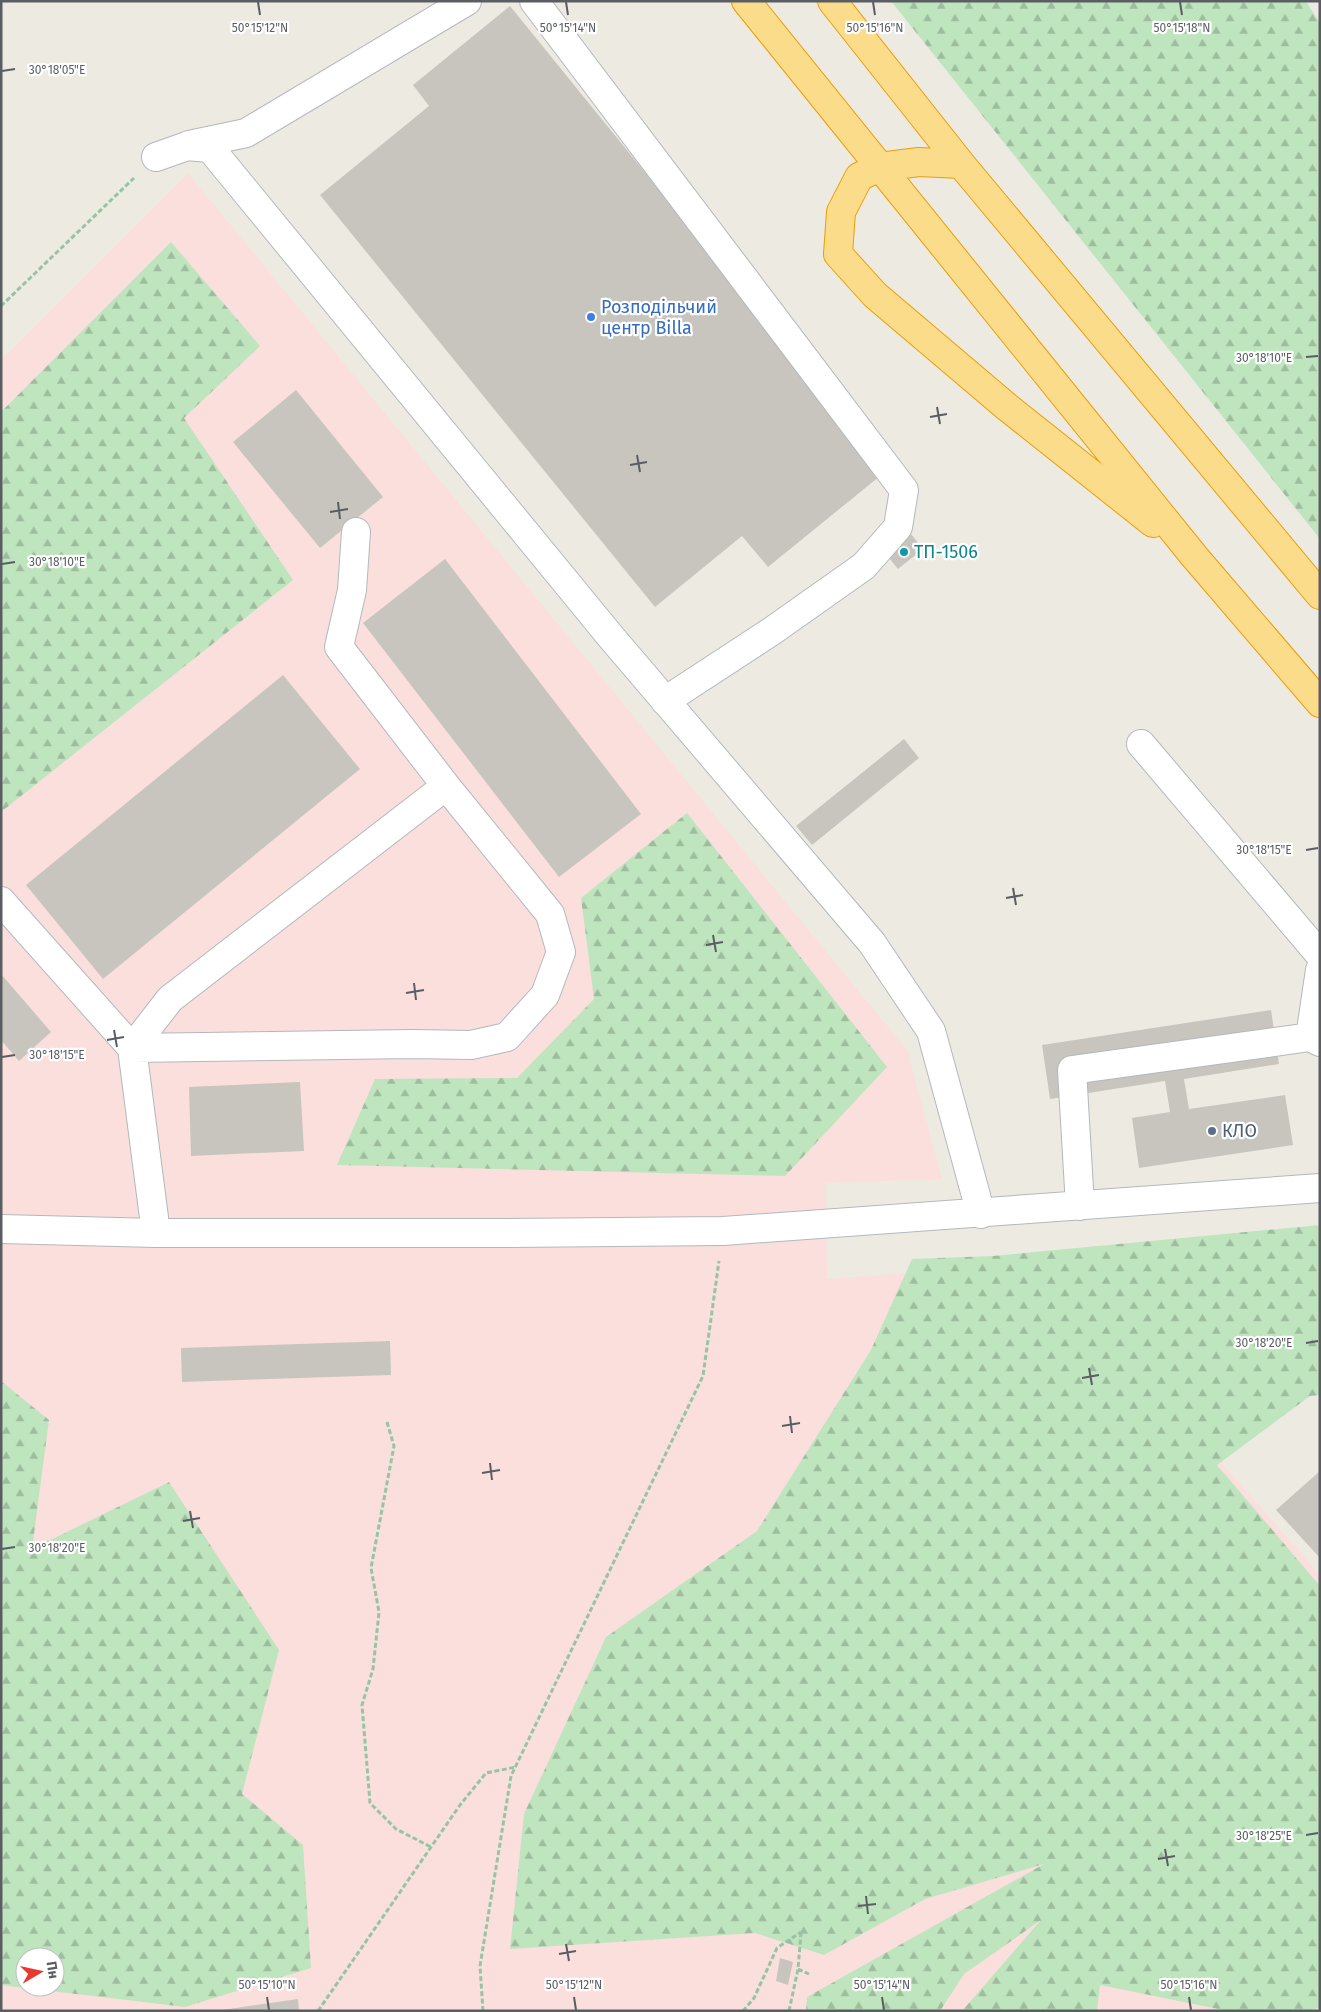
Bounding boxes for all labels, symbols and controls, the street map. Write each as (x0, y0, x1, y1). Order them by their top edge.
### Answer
text: 50°15'12"N (232, 21, 288, 35)
text: 50°15'14"N (540, 21, 596, 35)
text: 50°15'16"N (847, 21, 903, 35)
text: 50°15'18"N (1153, 21, 1211, 35)
text: 30°18'05"E (29, 63, 85, 77)
place label: Розподільчий центр Billa (601, 296, 717, 339)
marker: Розподільчий центр Billa (585, 311, 597, 323)
text: 30°18'10"E (1236, 351, 1292, 365)
place label: ТП-1506 (914, 541, 978, 563)
marker: ТП-1506 (898, 546, 910, 558)
text: 30°18'10"E (29, 555, 85, 569)
text: 30°18'15"E (1236, 843, 1292, 857)
text: 30°18'15"E (29, 1048, 85, 1062)
place label: КЛО (1222, 1120, 1257, 1142)
marker: КЛО (1206, 1125, 1218, 1137)
text: 30°18'20"E (1236, 1336, 1292, 1350)
text: 30°18'20"E (29, 1541, 85, 1555)
text: 30°18'25"E (1236, 1829, 1292, 1843)
north arrow (15, 1947, 65, 1997)
text: Пн (43, 1960, 62, 1980)
text: 50°15'10"N (238, 1978, 296, 1992)
text: 50°15'12"N (546, 1978, 602, 1992)
text: 50°15'14"N (854, 1978, 910, 1992)
text: 50°15'16"N (1161, 1978, 1217, 1992)

